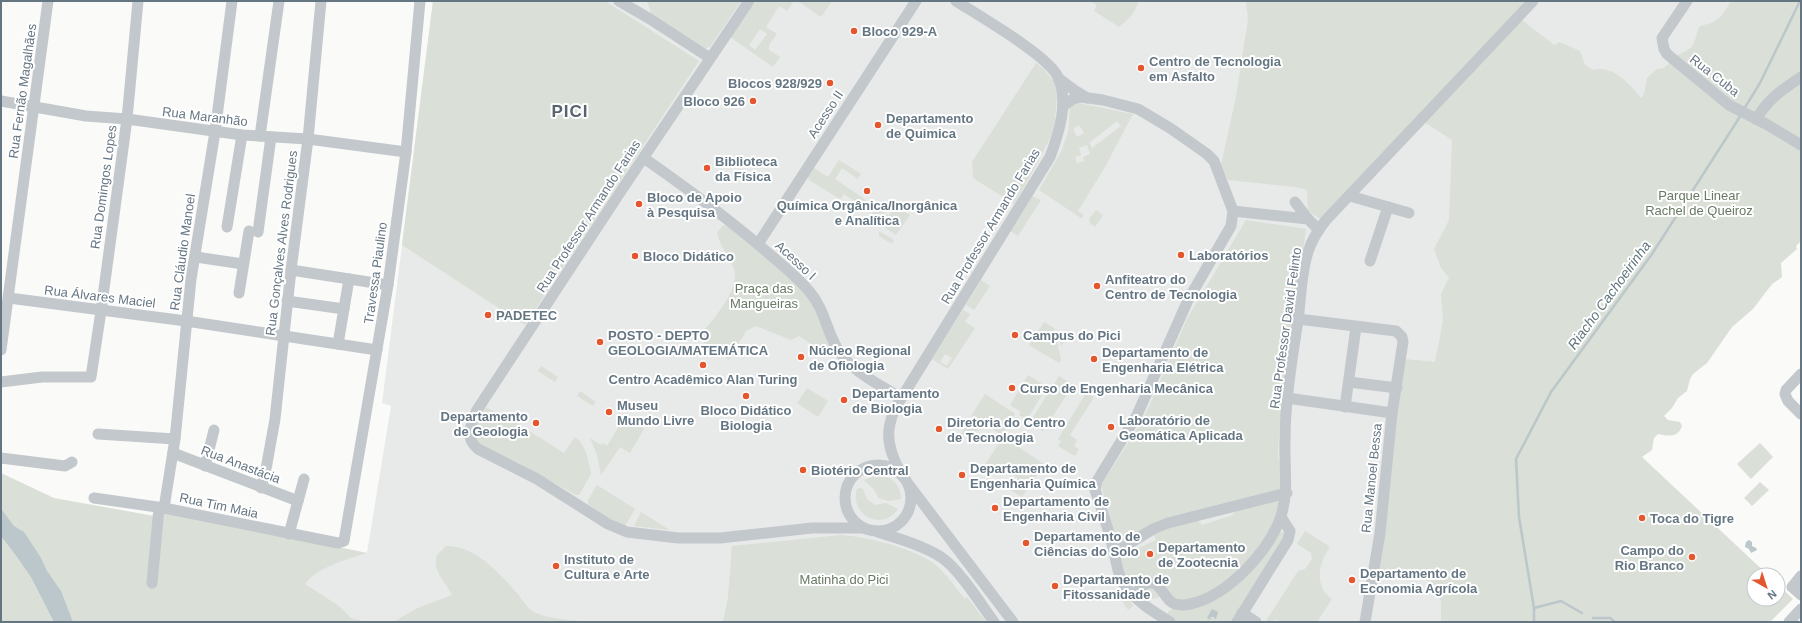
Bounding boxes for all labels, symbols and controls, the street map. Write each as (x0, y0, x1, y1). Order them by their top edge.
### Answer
street label: Rua Fernão Magalhães (6, 22, 39, 159)
place label: Bloco 929-A (862, 24, 938, 39)
marker: Bloco 929-A (849, 26, 859, 36)
street label: Rua Cuba (1687, 51, 1743, 100)
place label: Centro de Tecnologia em Asfalto (1149, 54, 1282, 84)
marker: Centro de Tecnologia em Asfalto (1136, 63, 1146, 73)
place label: Blocos 928/929 (728, 76, 822, 91)
marker: Blocos 928/929 (825, 78, 835, 88)
street label: Acesso II (805, 88, 846, 141)
place label: Bloco 926 (684, 94, 745, 109)
marker: Bloco 926 (748, 96, 758, 106)
district label: PICI (551, 102, 589, 121)
street label: Rua Maranhão (161, 104, 249, 129)
place label: Departamento de Quimica (886, 111, 973, 141)
marker: Departamento de Quimica (873, 120, 883, 130)
street label: Rua Domingos Lopes (87, 124, 120, 250)
street label: Rua Professor Armando Farias (534, 137, 644, 295)
street label: Rua Professor Armando Farias (938, 145, 1043, 307)
street label: Rua Gonçalves Alves Rodrigues (263, 149, 300, 336)
place label: Biblioteca da Física (715, 154, 778, 184)
marker: Biblioteca da Física (702, 163, 712, 173)
marker: Química Orgânica/Inorgânica e Analítica (862, 186, 872, 196)
park label: Parque Linear Rachel de Queiroz (1645, 188, 1753, 218)
place label: Bloco de Apoio à Pesquisa (647, 190, 742, 220)
street label: Rua Cláudio Manoel (167, 193, 198, 311)
place label: Química Orgânica/Inorgânica e Analítica (777, 198, 958, 228)
marker: Bloco de Apoio à Pesquisa (634, 199, 644, 209)
street label: Travessa Piaulino (361, 221, 390, 325)
street label: Acesso I (772, 238, 819, 283)
water label: Riacho Cachoeirinha (1564, 238, 1654, 352)
street label: Rua Professor David Felinto (1267, 247, 1304, 410)
place label: Laboratórios (1189, 248, 1268, 263)
place label: Bloco Didático (643, 249, 734, 264)
marker: Laboratórios (1176, 250, 1186, 260)
marker: Bloco Didático (630, 251, 640, 261)
place label: Anfiteatro do Centro de Tecnologia (1105, 272, 1238, 302)
park label: Praça das Mangueiras (730, 281, 798, 311)
marker: Anfiteatro do Centro de Tecnologia (1092, 281, 1102, 291)
street label: Rua Álvares Maciel (43, 282, 157, 311)
place label: PADETEC (496, 308, 558, 323)
marker: PADETEC (483, 310, 493, 320)
place label: POSTO - DEPTO GEOLOGIA/MATEMÁTICA (608, 328, 769, 358)
place label: Campus do Pici (1023, 328, 1121, 343)
marker: Campus do Pici (1010, 330, 1020, 340)
marker: POSTO - DEPTO GEOLOGIA/MATEMÁTICA (595, 337, 605, 347)
place label: Núcleo Regional de Ofiologia (809, 343, 911, 373)
place label: Departamento de Engenharia Elétrica (1102, 345, 1224, 375)
marker: Núcleo Regional de Ofiologia (796, 352, 806, 362)
marker: Departamento de Engenharia Elétrica (1089, 354, 1099, 364)
marker: Centro Acadêmico Alan Turing (698, 360, 708, 370)
place label: Centro Acadêmico Alan Turing (609, 372, 797, 387)
place label: Curso de Engenharia Mecânica (1020, 381, 1214, 396)
marker: Curso de Engenharia Mecânica (1007, 383, 1017, 393)
place label: Departamento de Biologia (852, 386, 939, 416)
marker: Bloco Didático Biologia (741, 391, 751, 401)
marker: Departamento de Biologia (839, 395, 849, 405)
place label: Museu Mundo Livre (617, 398, 694, 428)
place label: Bloco Didático Biologia (700, 403, 792, 433)
marker: Museu Mundo Livre (604, 407, 614, 417)
place label: Departamento de Geologia (441, 409, 529, 439)
place label: Laboratório de Geomática Aplicada (1119, 413, 1244, 443)
place label: Diretoria do Centro de Tecnologia (947, 415, 1066, 445)
marker: Departamento de Geologia (531, 418, 541, 428)
marker: Laboratório de Geomática Aplicada (1106, 422, 1116, 432)
street label: Rua Manoel Bessa (1358, 422, 1385, 533)
marker: Diretoria do Centro de Tecnologia (934, 424, 944, 434)
street label: Rua Anastácia (199, 442, 283, 487)
place label: Departamento de Engenharia Química (970, 461, 1096, 491)
place label: Biotério Central (811, 463, 909, 478)
marker: Biotério Central (798, 465, 808, 475)
marker: Departamento de Engenharia Química (957, 470, 967, 480)
street label: Rua Tim Maia (178, 490, 260, 521)
place label: Departamento de Engenharia Civil (1003, 494, 1109, 524)
marker: Departamento de Engenharia Civil (990, 503, 1000, 513)
place label: Toca do Tigre (1650, 511, 1734, 526)
marker: Toca do Tigre (1637, 513, 1647, 523)
place label: Departamento de Ciências do Solo (1034, 529, 1140, 559)
marker: Departamento de Ciências do Solo (1021, 538, 1031, 548)
place label: Departamento de Zootecnia (1158, 540, 1245, 570)
place label: Campo do Rio Branco (1615, 543, 1684, 573)
marker: Departamento de Zootecnia (1145, 549, 1155, 559)
place label: Instituto de Cultura e Arte (564, 552, 649, 582)
marker: Campo do Rio Branco (1687, 552, 1697, 562)
marker: Instituto de Cultura e Arte (551, 561, 561, 571)
place label: Departamento de Economia Agrícola (1360, 566, 1478, 596)
north arrow (1746, 567, 1786, 607)
park label: Matinha do Pici (800, 572, 889, 587)
place label: Departamento de Fitossanidade (1063, 572, 1169, 602)
marker: Departamento de Economia Agrícola (1347, 575, 1357, 585)
marker: Departamento de Fitossanidade (1050, 581, 1060, 591)
text: N (1765, 588, 1779, 602)

